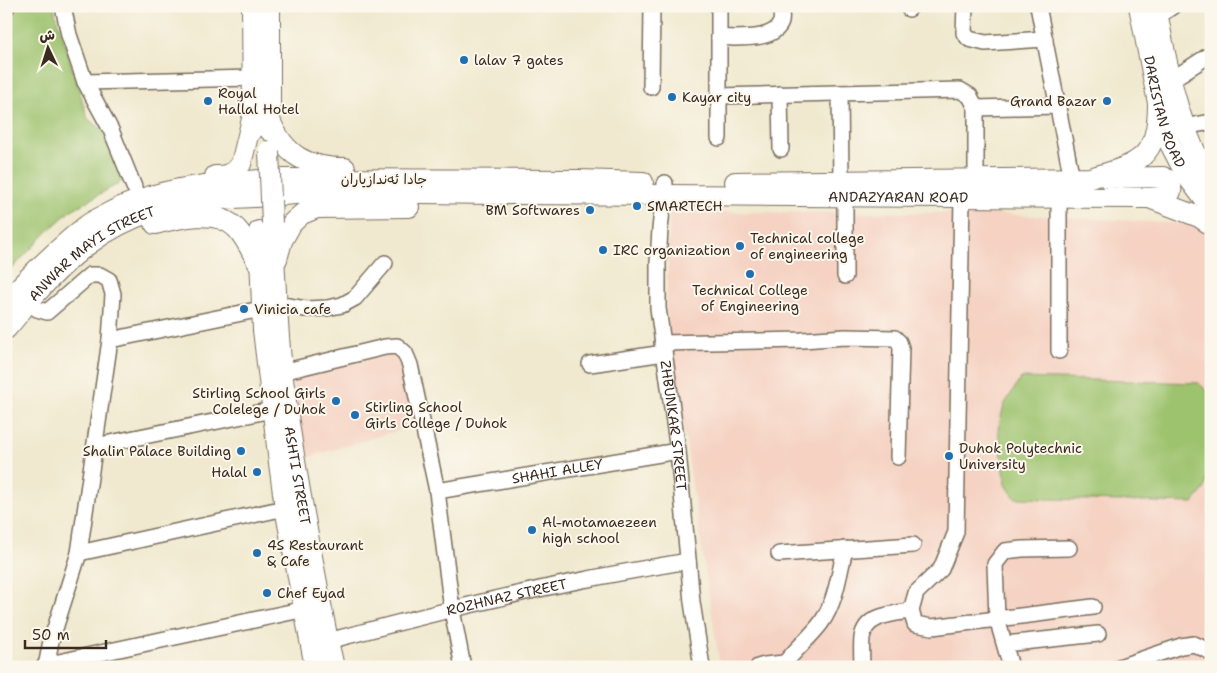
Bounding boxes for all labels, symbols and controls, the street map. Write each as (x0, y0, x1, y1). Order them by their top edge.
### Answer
north arrow (22, 22, 72, 72)
text: ش (39, 26, 55, 45)
place label: lalav 7 gates (474, 51, 564, 69)
marker: lalav 7 gates (458, 54, 470, 66)
street label: DARISTAN ROAD (1140, 54, 1190, 171)
place label: Royal Hallal Hotel (218, 84, 300, 118)
place label: Kayar city (682, 88, 751, 106)
marker: Kayar city (666, 91, 678, 103)
place label: Grand Bazar (1010, 92, 1097, 110)
marker: Royal Hallal Hotel (202, 95, 214, 107)
marker: Grand Bazar (1101, 95, 1113, 107)
street label: جادا ئەندازیاران (341, 170, 427, 188)
street label: ANDAZYARAN ROAD (828, 188, 968, 206)
place label: SMARTECH (647, 197, 723, 215)
marker: SMARTECH (631, 200, 643, 212)
place label: BM Softwares (485, 201, 580, 219)
street label: ANWAR MAYI STREET (25, 202, 157, 305)
marker: BM Softwares (584, 204, 596, 216)
place label: Technical college of engineering (750, 229, 865, 263)
marker: Technical college of engineering (734, 240, 746, 252)
place label: IRC organization (613, 241, 731, 259)
marker: IRC organization (597, 244, 609, 256)
marker: Technical College of Engineering (744, 268, 756, 280)
place label: Technical College of Engineering (692, 281, 808, 315)
place label: Vinicia cafe (254, 300, 331, 318)
marker: Vinicia cafe (238, 303, 250, 315)
street label: ZHBUNKAR STREET (656, 359, 691, 492)
place label: Stirling School Girls Colelege / Duhok (192, 384, 326, 418)
marker: Stirling School Girls Colelege / Duhok (330, 395, 342, 407)
place label: Stirling School Girls College / Duhok (365, 398, 507, 432)
marker: Stirling School Girls College / Duhok (349, 409, 361, 421)
street label: ASHTI STREET (281, 425, 315, 527)
place label: Duhok Polytechnic University (959, 439, 1082, 473)
place label: Shalin Palace Building (83, 442, 231, 460)
marker: Shalin Palace Building (235, 445, 247, 457)
marker: Duhok Polytechnic University (943, 450, 955, 462)
street label: SHAHI ALLEY (510, 455, 605, 487)
place label: Halal (211, 463, 248, 481)
marker: Halal (251, 466, 263, 478)
place label: Al-motamaezeen high school (542, 513, 657, 547)
marker: Al-motamaezeen high school (526, 524, 538, 536)
place label: 4S Restaurant & Cafe (267, 536, 364, 570)
marker: 4S Restaurant & Cafe (251, 547, 263, 559)
street label: ROZHNAZ STREET (444, 574, 569, 619)
place label: Chef Eyad (277, 584, 345, 602)
marker: Chef Eyad (261, 587, 273, 599)
scale bar (25, 618, 106, 650)
text: 50 m (32, 625, 70, 645)

